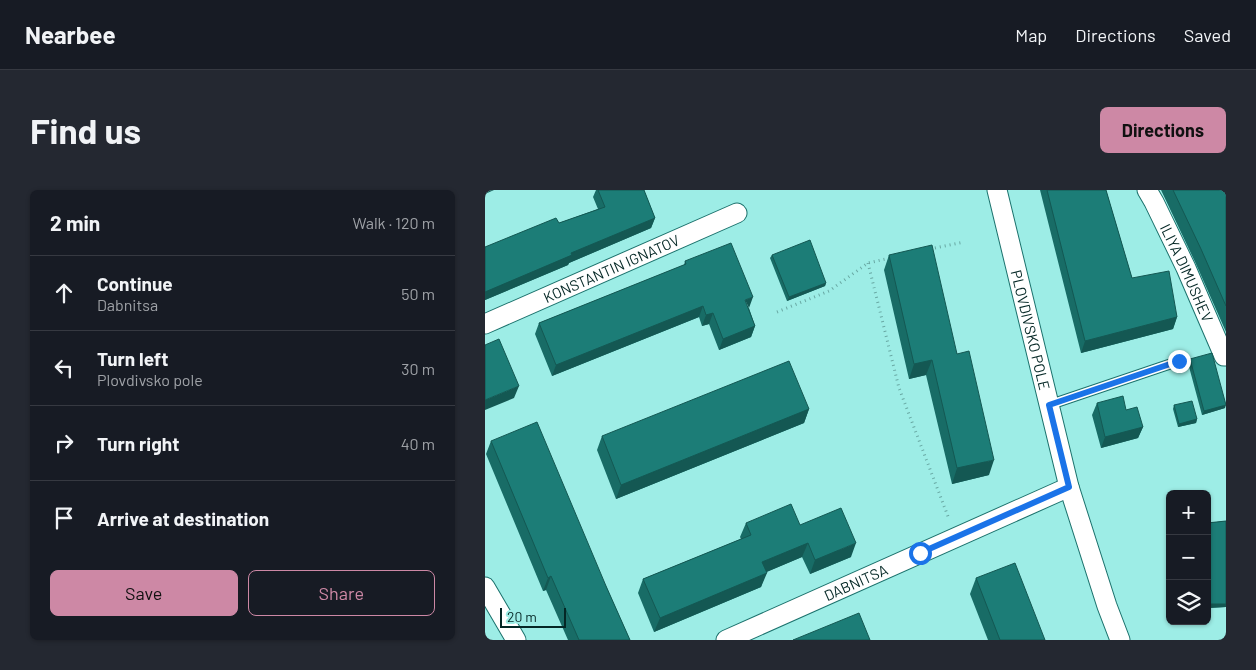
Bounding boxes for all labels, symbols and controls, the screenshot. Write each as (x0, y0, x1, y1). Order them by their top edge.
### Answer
text: Nearbee (25, 20, 116, 49)
text: Map (1015, 24, 1047, 46)
text: Directions (1075, 24, 1156, 46)
text: Saved (1184, 24, 1231, 46)
button: Directions (1100, 107, 1226, 153)
text: Find us (30, 109, 141, 151)
text: 2 min (50, 210, 100, 235)
text: Walk · 120 m (352, 213, 435, 232)
street label: ILIYA DIMUSHEV (1157, 221, 1217, 325)
street label: KONSTANTIN IGNATOV (541, 230, 682, 306)
street label: PLOVDIVSKO POLE (1008, 268, 1054, 392)
text: Continue (97, 272, 173, 295)
icon: ahead (50, 279, 78, 307)
text: 50 m (401, 284, 435, 303)
text: Dabnitsa (97, 295, 158, 314)
text: Turn left (97, 347, 168, 370)
route end (1168, 350, 1191, 373)
icon: left (50, 354, 78, 382)
text: 30 m (401, 359, 435, 378)
text: Plovdivsko pole (97, 370, 203, 389)
icon: right (50, 429, 78, 457)
text: Turn right (97, 432, 179, 455)
text: 40 m (401, 434, 435, 453)
map controls (1166, 490, 1211, 625)
button: + (1166, 490, 1211, 535)
icon: arrive (50, 504, 78, 532)
text: Arrive at destination (97, 507, 269, 530)
button: − (1166, 535, 1211, 580)
route start (909, 542, 932, 565)
street label: DABNITSA (821, 560, 890, 604)
button: Save (50, 570, 238, 616)
button: Share (248, 570, 435, 616)
button: layers (1166, 580, 1211, 625)
scale bar (500, 605, 566, 628)
text: 20 m (507, 608, 537, 625)

